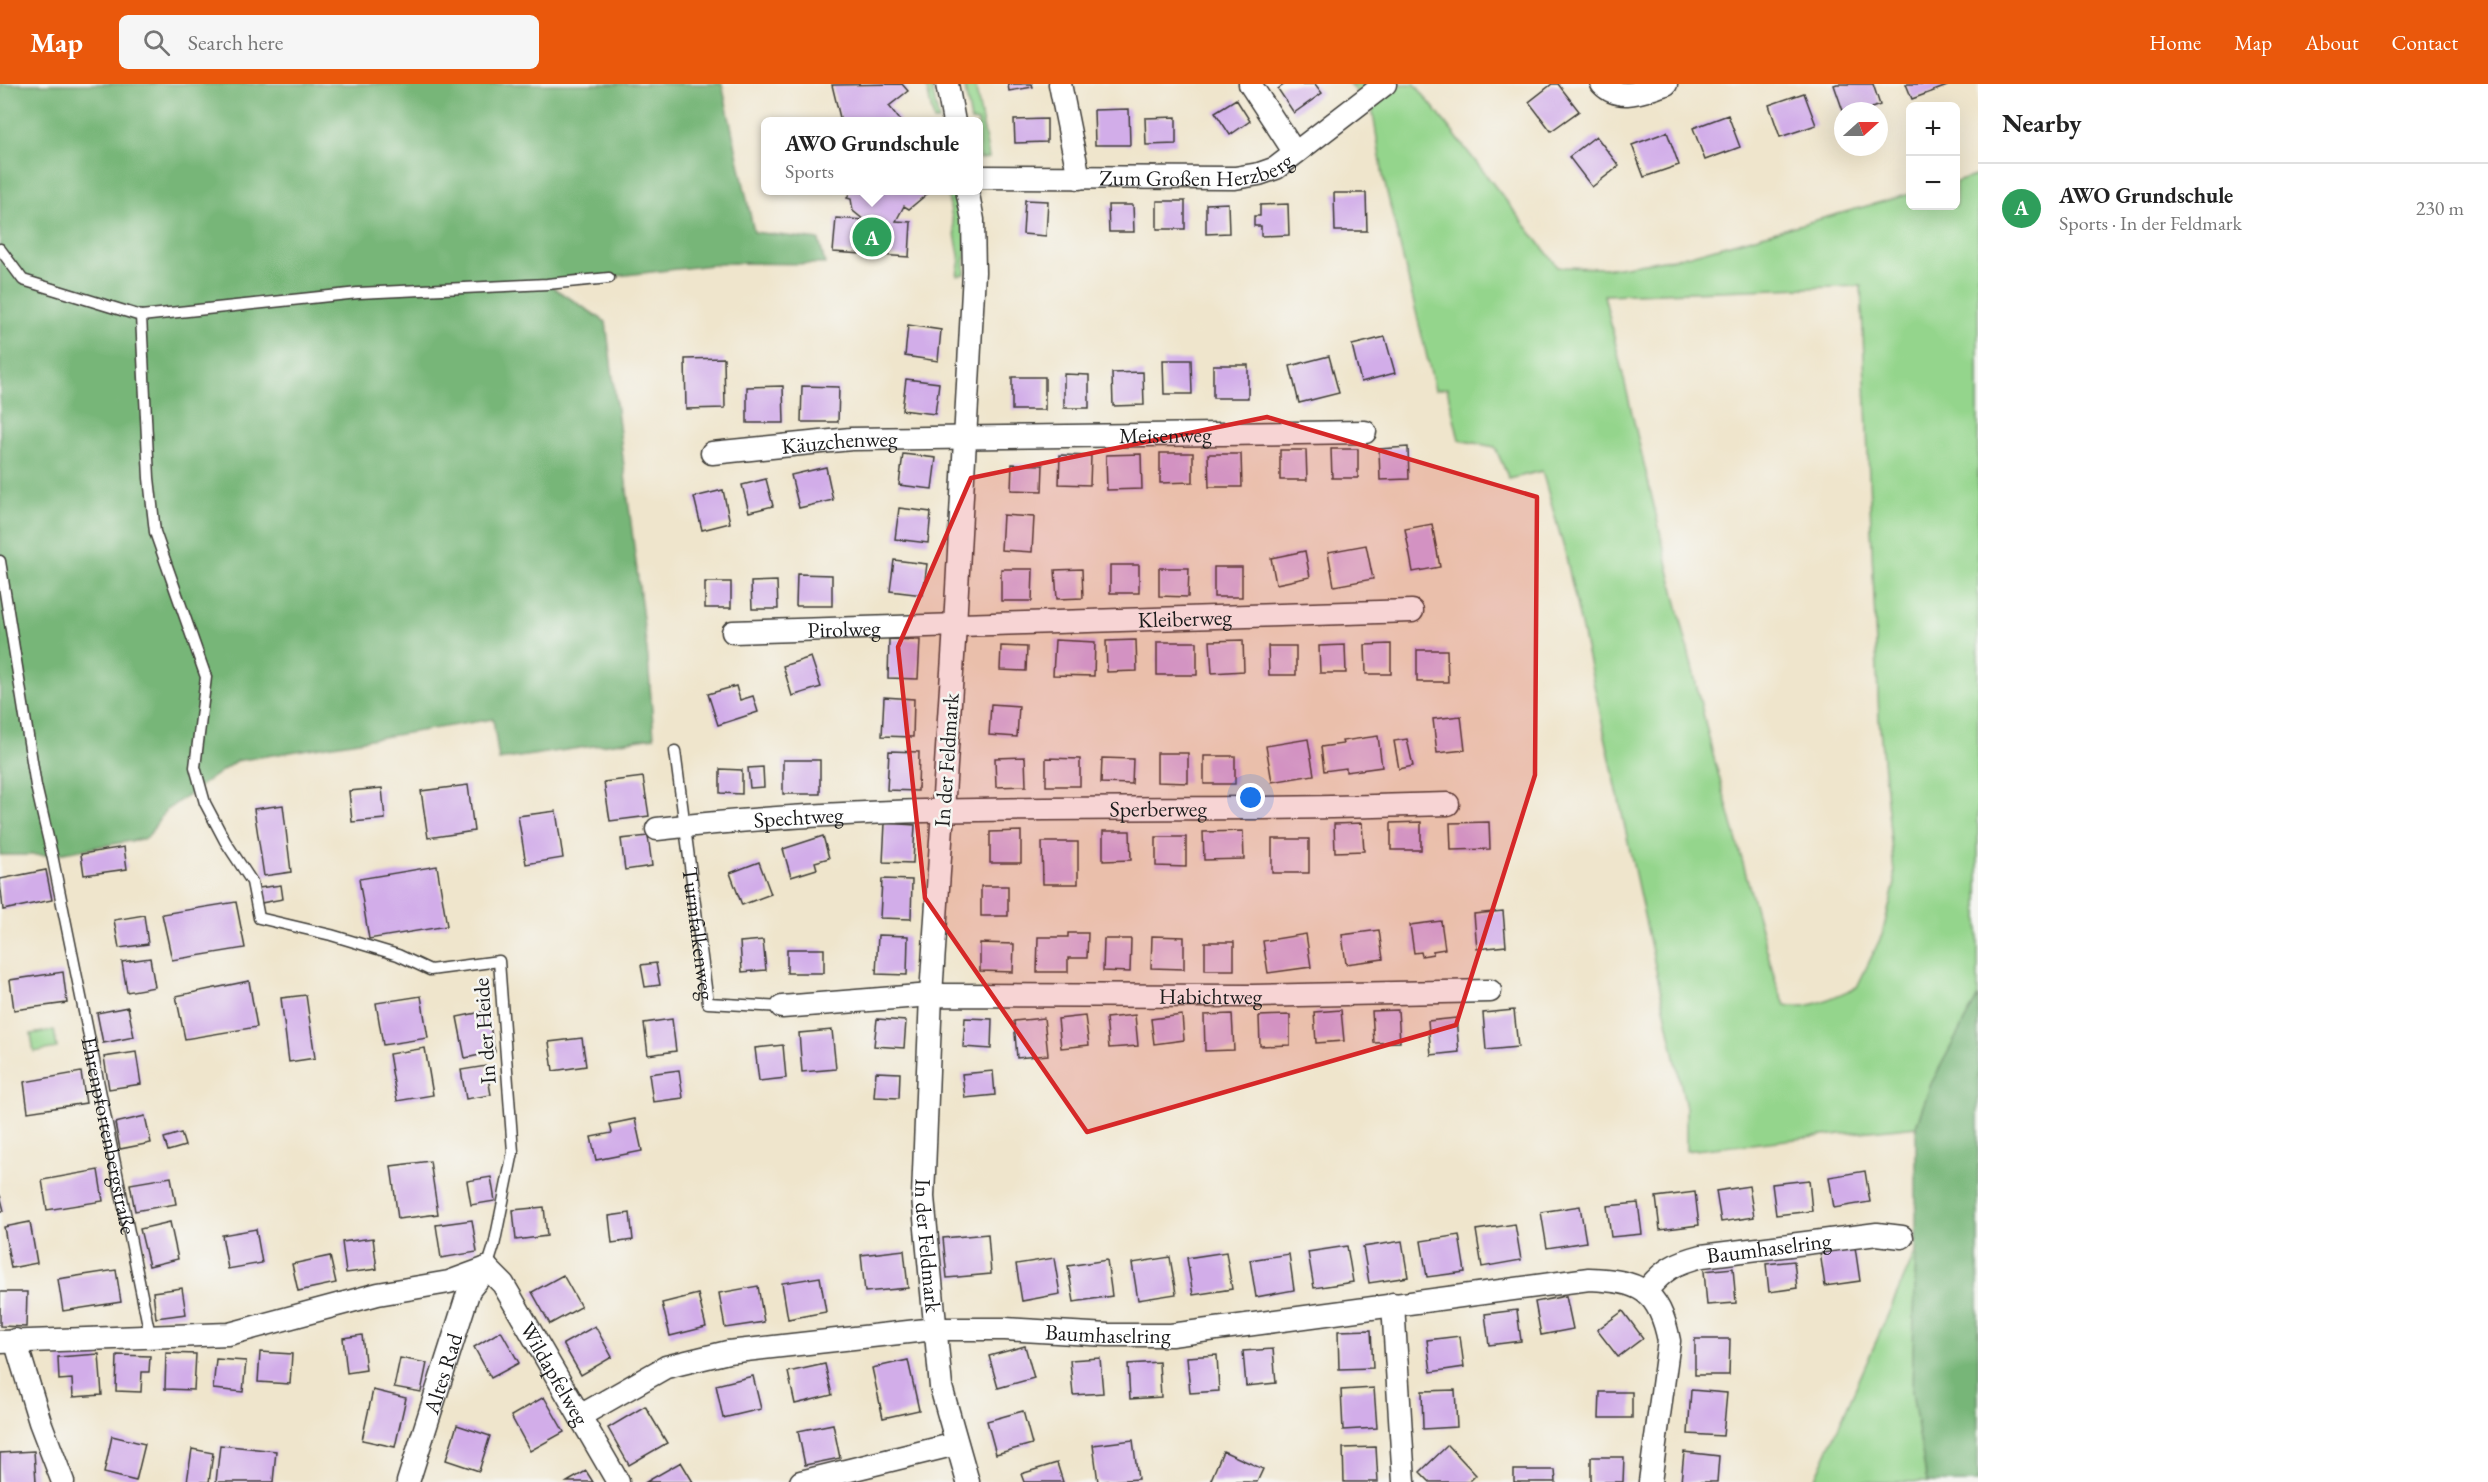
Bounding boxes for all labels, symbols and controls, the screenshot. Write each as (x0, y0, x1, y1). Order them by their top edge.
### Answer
search box (119, 15, 539, 69)
text: Map (30, 24, 83, 60)
icon: search (140, 26, 173, 59)
text: Search here (188, 28, 283, 57)
text: Home (2149, 29, 2201, 56)
text: Map (2234, 29, 2272, 56)
text: About (2305, 29, 2358, 56)
text: Contact (2391, 29, 2458, 56)
north arrow (1834, 102, 1888, 156)
map controls (1906, 102, 1960, 210)
button: + (1906, 102, 1960, 156)
text: Nearby (2002, 106, 2082, 140)
popup (761, 117, 983, 195)
text: AWO Grundschule (785, 129, 959, 158)
street label: Zum Großen Herzberg (1099, 146, 1299, 193)
button: − (1906, 156, 1960, 210)
text: Sports (785, 158, 834, 184)
text: AWO Grundschule (2059, 181, 2233, 210)
text: A (2014, 195, 2029, 221)
text: 230 m (2416, 195, 2464, 221)
text: Sports · In der Feldmark (2059, 210, 2242, 236)
pin: A (852, 214, 892, 260)
street label: Meisenweg (1119, 420, 1212, 450)
street label: Käuzchenweg (780, 424, 898, 461)
street label: Kleiberweg (1137, 603, 1233, 634)
street label: Pirolweg (807, 613, 882, 645)
street label: In der Feldmark (927, 691, 966, 828)
your location (1236, 783, 1265, 812)
street label: Sperberweg (1109, 794, 1207, 823)
street label: Spechtweg (753, 800, 845, 835)
street label: Turmfalkenweg (675, 865, 722, 1002)
street label: In der Heide (466, 976, 503, 1085)
street label: Habichtweg (1159, 982, 1263, 1011)
street label: Ehrenpfortenbergstraße (74, 1034, 143, 1238)
street label: In der Feldmark (908, 1178, 948, 1315)
street label: Baumhaselring (1705, 1226, 1833, 1270)
street label: Wildapfelweg (513, 1317, 596, 1431)
street label: Baumhaselring (1044, 1317, 1171, 1350)
street label: Altes Rad (416, 1329, 470, 1418)

